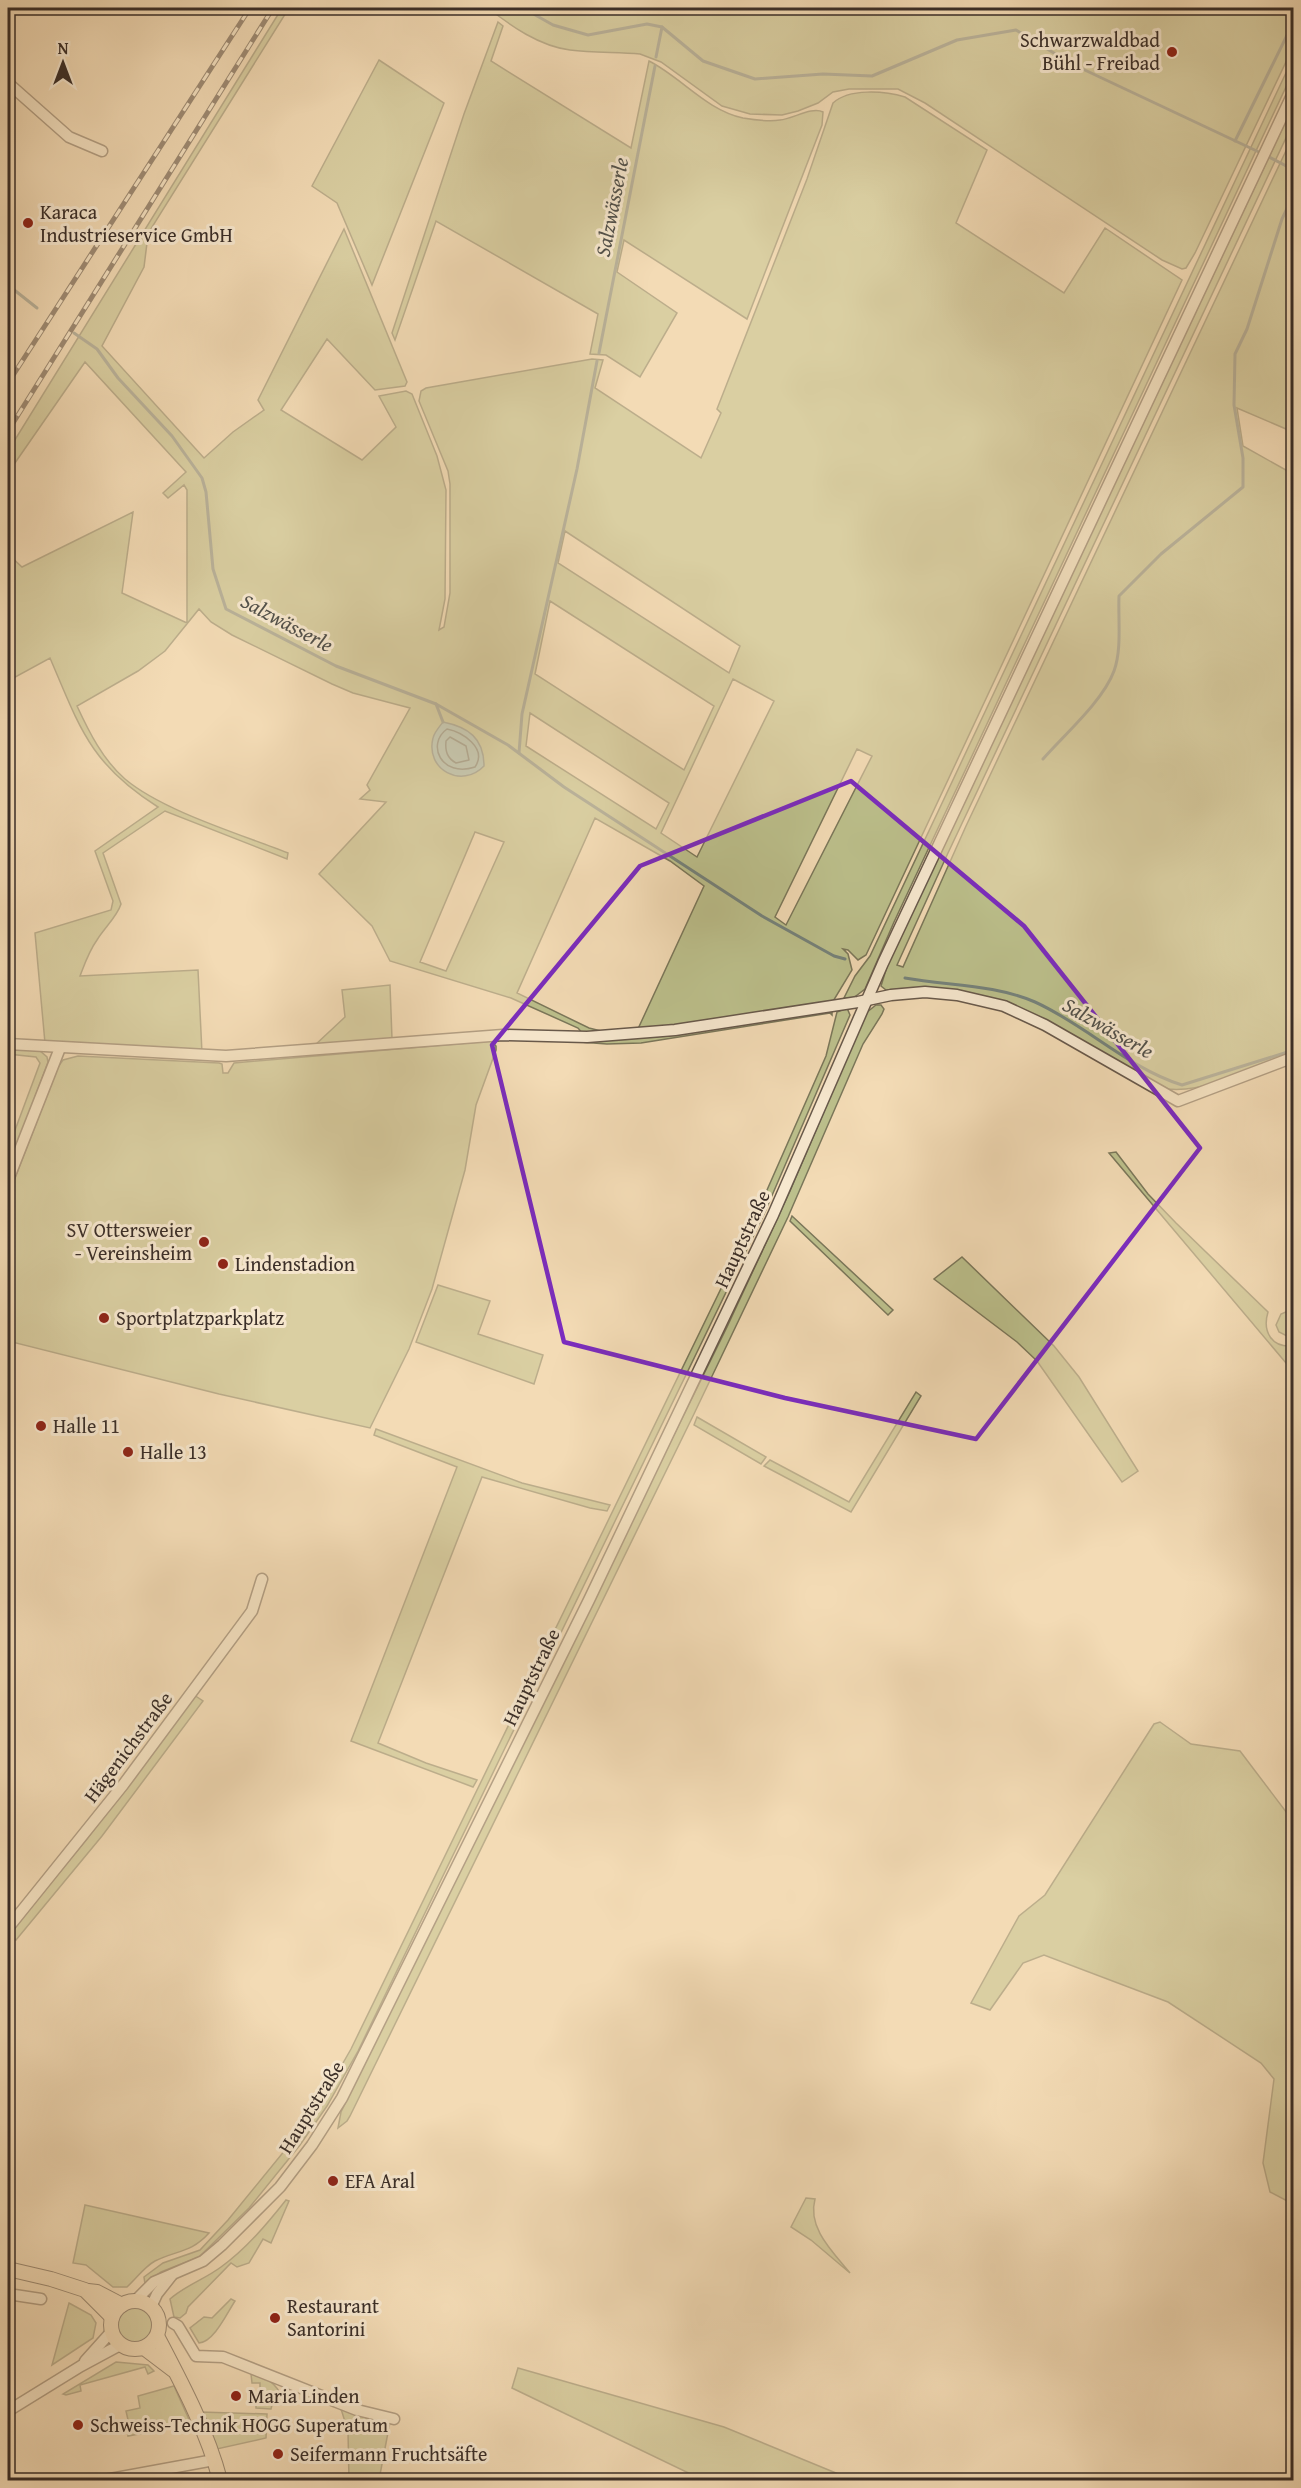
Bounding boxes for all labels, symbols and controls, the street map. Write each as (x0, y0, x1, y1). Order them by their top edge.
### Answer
place label: Schwarzwaldbad Bühl - Freibad (1020, 25, 1160, 77)
north arrow (33, 33, 93, 93)
text: N (58, 36, 69, 60)
marker: Schwarzwaldbad Bühl - Freibad (1165, 45, 1179, 59)
water label: Salzwässerle (587, 155, 636, 259)
place label: Karaca Industrieservice GmbH (40, 197, 233, 249)
marker: Karaca Industrieservice GmbH (21, 216, 35, 230)
water label: Salzwässerle (236, 585, 339, 660)
water label: Salzwässerle (1057, 989, 1160, 1066)
street label: Hauptstraße (706, 1185, 777, 1293)
place label: SV Ottersweier - Vereinsheim (66, 1215, 193, 1267)
marker: SV Ottersweier - Vereinsheim (197, 1235, 211, 1249)
place label: Lindenstadion (235, 1249, 355, 1278)
marker: Lindenstadion (216, 1257, 230, 1271)
place label: Sportplatzparkplatz (116, 1303, 284, 1332)
marker: Sportplatzparkplatz (97, 1311, 111, 1325)
place label: Halle 11 (53, 1411, 120, 1440)
marker: Halle 11 (34, 1419, 48, 1433)
place label: Halle 13 (140, 1437, 207, 1466)
marker: Halle 13 (121, 1445, 135, 1459)
street label: Hauptstraße (495, 1623, 567, 1730)
street label: Hägenichstraße (76, 1685, 179, 1808)
street label: Hauptstraße (270, 2055, 351, 2159)
place label: EFA Aral (345, 2166, 416, 2195)
marker: EFA Aral (326, 2174, 340, 2188)
place label: Restaurant Santorini (287, 2291, 379, 2343)
marker: Restaurant Santorini (268, 2311, 282, 2325)
place label: Maria Linden (248, 2381, 359, 2410)
marker: Maria Linden (229, 2389, 243, 2403)
place label: Schweiss-Technik HOGG Superatum (90, 2410, 389, 2439)
marker: Schweiss-Technik HOGG Superatum (71, 2418, 85, 2432)
place label: Seifermann Fruchtsäfte (290, 2439, 487, 2468)
marker: Seifermann Fruchtsäfte (271, 2447, 285, 2461)

